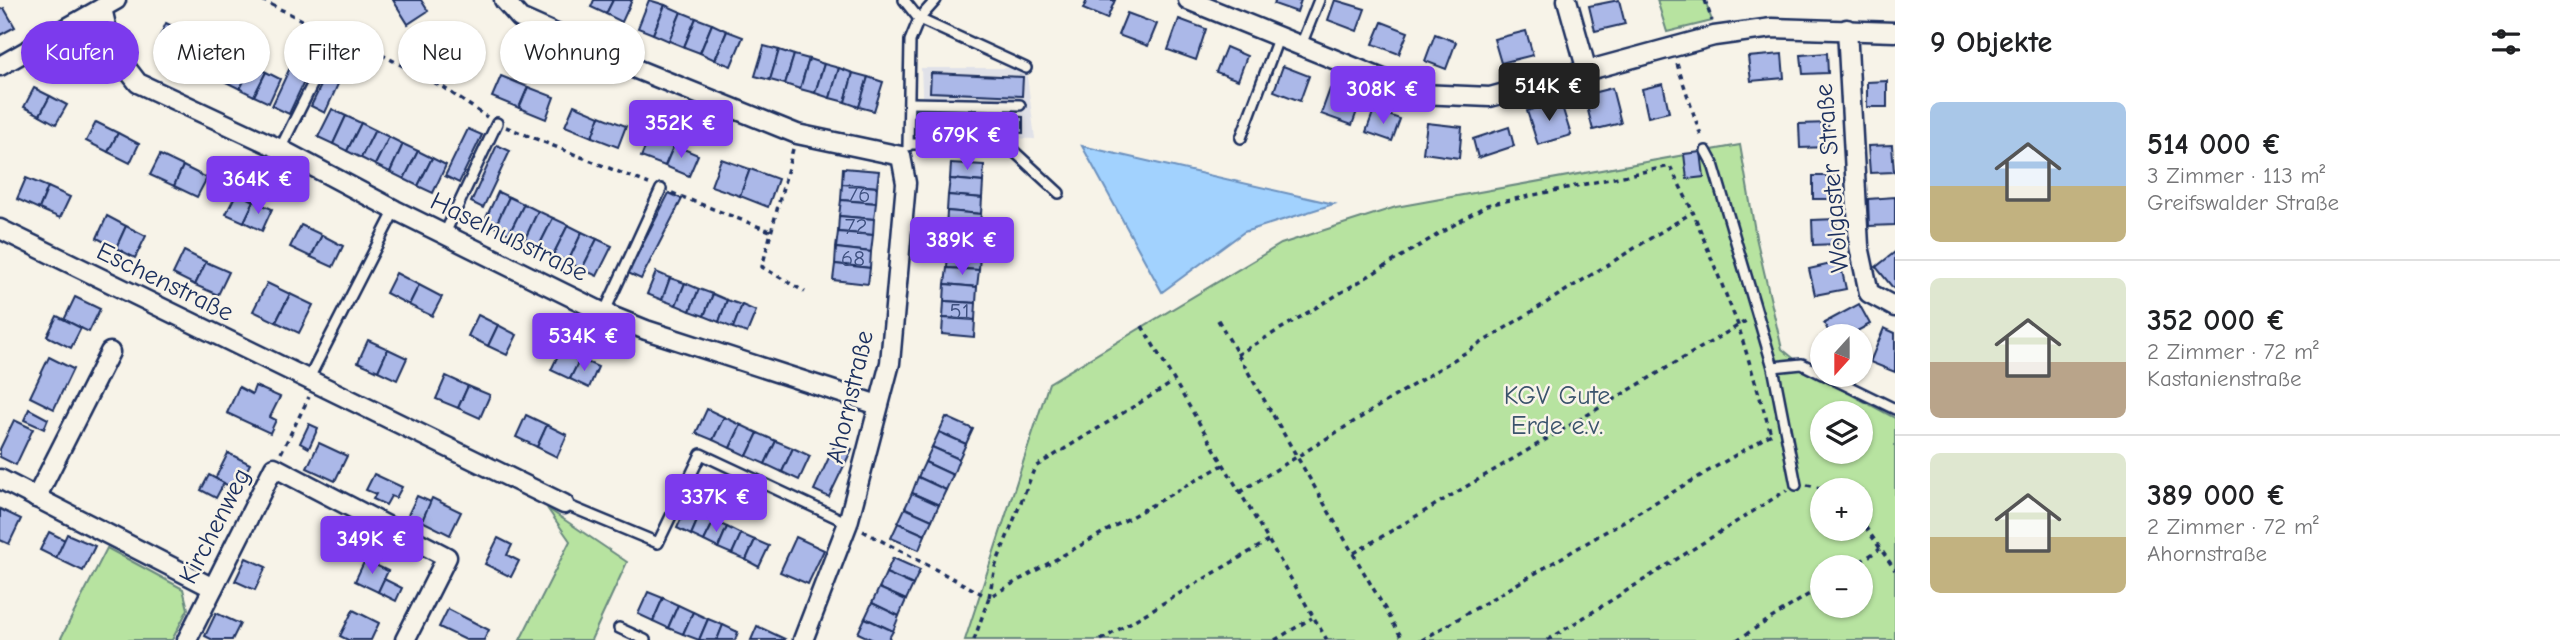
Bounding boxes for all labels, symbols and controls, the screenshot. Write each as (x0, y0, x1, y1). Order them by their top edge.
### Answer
chip: Kaufen (21, 21, 139, 84)
chip: Mieten (153, 21, 270, 84)
chip: Filter (284, 21, 384, 84)
chip: Neu (398, 21, 486, 84)
chip: Wohnung (500, 21, 645, 84)
icon: filters (2487, 23, 2525, 61)
text: 9 Objekte (1930, 25, 2052, 60)
pin: 514K € (1492, 64, 1606, 123)
pin: 308K € (1326, 66, 1440, 126)
text: 514K € (1515, 72, 1583, 99)
text: 308K € (1346, 75, 1420, 102)
street label: Wolgaster Straße (1809, 82, 1855, 274)
pin: 352K € (624, 100, 738, 160)
text: 352K € (645, 109, 717, 136)
pin: 679K € (910, 113, 1024, 172)
text: 679K € (932, 121, 1002, 148)
text: 514 000 € (2147, 127, 2282, 162)
icon: home (1986, 130, 2070, 214)
pin: 364K € (201, 156, 315, 216)
text: 3 Zimmer · 113 m² (2147, 162, 2325, 189)
text: 364K € (222, 165, 294, 192)
house number: 76 (847, 181, 871, 208)
street label: Haselnußstraße (425, 186, 593, 288)
text: Greifswalder Straße (2147, 189, 2339, 216)
house number: 72 (845, 213, 867, 240)
pin: 389K € (905, 218, 1019, 277)
text: 389K € (926, 226, 998, 253)
street label: Eschenstraße (92, 236, 238, 328)
house number: 68 (841, 245, 865, 272)
house number: 51 (949, 298, 971, 325)
text: 352 000 € (2147, 303, 2286, 338)
icon: home (1986, 306, 2070, 390)
pin: 534K € (527, 314, 641, 373)
text: 534K € (548, 322, 620, 349)
north arrow (1810, 324, 1872, 387)
map controls (1810, 324, 1873, 618)
street label: Ahornstraße (820, 328, 880, 466)
text: 2 Zimmer · 72 m² (2147, 338, 2319, 365)
text: Kastanienstraße (2147, 365, 2302, 392)
park label: KGV Gute Erde e.v. (1504, 381, 1610, 441)
button: layers (1810, 401, 1873, 464)
street label: Kirchenweg (173, 463, 257, 589)
pin: 337K € (659, 475, 773, 534)
button: + (1810, 478, 1873, 541)
text: 389 000 € (2147, 478, 2286, 513)
icon: home (1986, 481, 2070, 565)
text: 337K € (681, 483, 751, 510)
text: 2 Zimmer · 72 m² (2147, 513, 2319, 540)
pin: 349K € (315, 516, 429, 576)
text: 349K € (336, 525, 408, 552)
text: Ahornstraße (2147, 540, 2267, 567)
button: − (1810, 555, 1873, 618)

